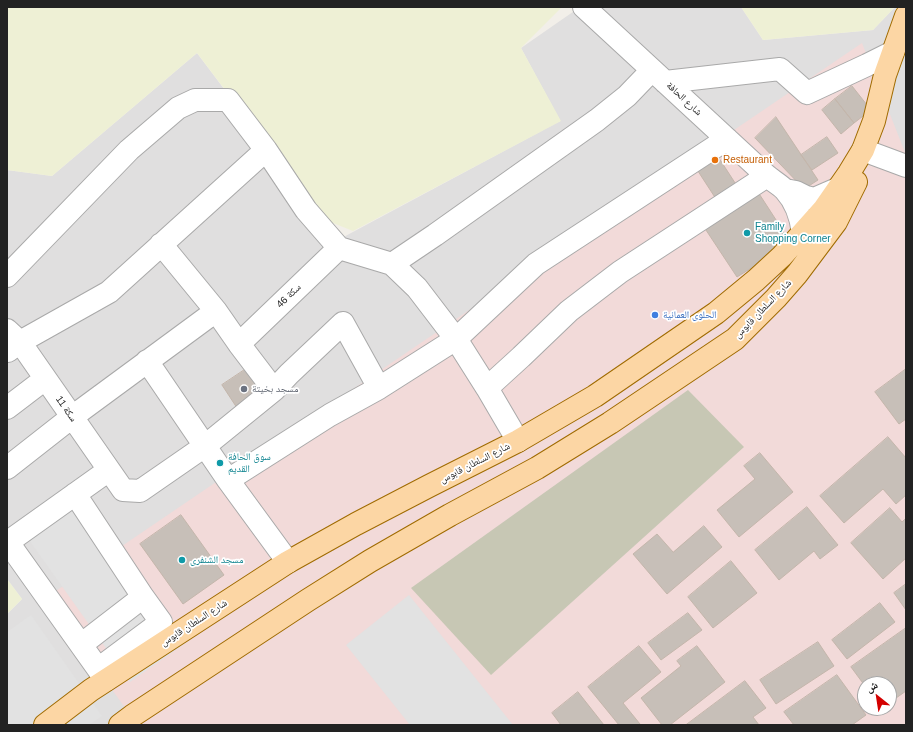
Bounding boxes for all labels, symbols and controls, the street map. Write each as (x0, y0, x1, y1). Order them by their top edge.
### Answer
street label: شارع الحافة (664, 80, 704, 118)
place label: Restaurant (723, 154, 772, 166)
marker: Restaurant (710, 155, 720, 165)
place label: Family Shopping Corner (755, 221, 831, 244)
marker: Family Shopping Corner (742, 228, 752, 238)
street label: شارع السلطان قابوس (732, 277, 794, 341)
street label: سكة 46 (274, 281, 304, 311)
place label: الحلوى العمانية (663, 309, 716, 321)
marker: الحلوى العمانية (650, 310, 660, 320)
place label: مسجد بخيتة (252, 383, 298, 395)
marker: مسجد بخيتة (239, 384, 249, 394)
street label: سكة 11 (53, 394, 79, 424)
street label: شارع السلطان قابوس (438, 440, 512, 486)
place label: سوق الحافة القديم (228, 451, 271, 474)
marker: سوق الحافة القديم (215, 458, 225, 468)
place label: مسجد الشنفرى (190, 554, 244, 566)
marker: مسجد الشنفرى (177, 555, 187, 565)
street label: شارع السلطان قابوس (158, 597, 230, 649)
north arrow (857, 676, 897, 716)
text: ش (863, 678, 880, 695)

